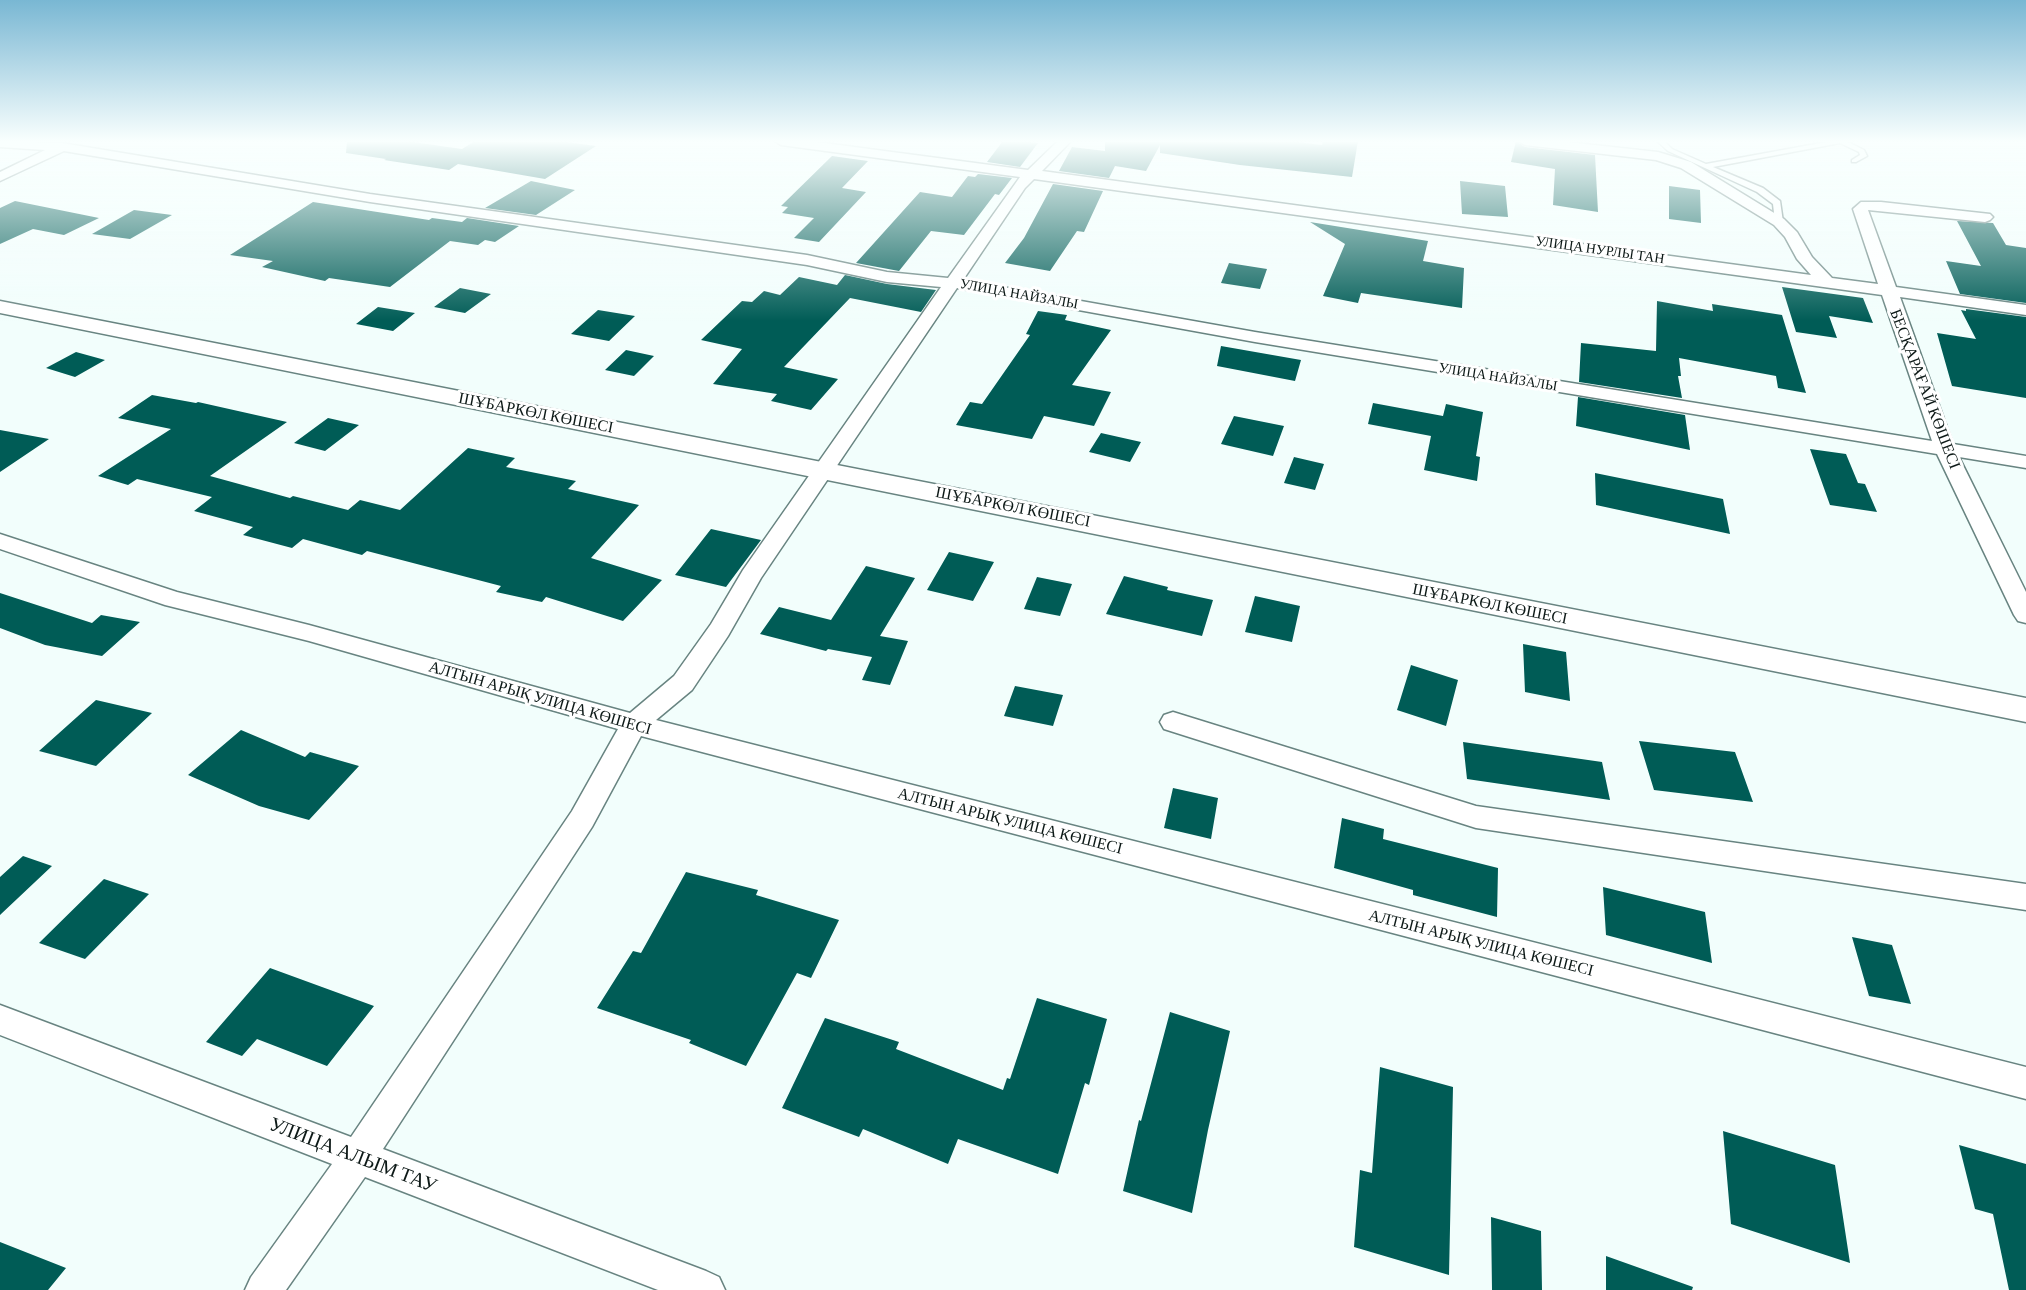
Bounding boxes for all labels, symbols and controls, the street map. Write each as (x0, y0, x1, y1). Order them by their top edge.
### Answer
street label: УЛИЦА НУРЛЫ ТАН (1534, 233, 1666, 267)
street label: УЛИЦА НАЙЗАЛЫ (958, 275, 1080, 313)
street label: БЕСҚАРАҒАЙ КӨШЕСІ (1886, 306, 1964, 472)
street label: УЛИЦА НАЙЗАЛЫ (1437, 359, 1559, 395)
street label: ШҰБАРКӨЛ КӨШЕСІ (457, 389, 615, 437)
street label: ШҰБАРКӨЛ КӨШЕСІ (934, 483, 1092, 531)
street label: ШҰБАРКӨЛ КӨШЕСІ (1411, 580, 1569, 628)
street label: АЛТЫН АРЫҚ УЛИЦА КӨШЕСІ (426, 657, 654, 739)
street label: АЛТЫН АРЫҚ УЛИЦА КӨШЕСІ (896, 784, 1124, 858)
street label: АЛТЫН АРЫҚ УЛИЦА КӨШЕСІ (1367, 906, 1595, 980)
street label: УЛИЦА АЛЫМ ТАУ (266, 1112, 440, 1198)

